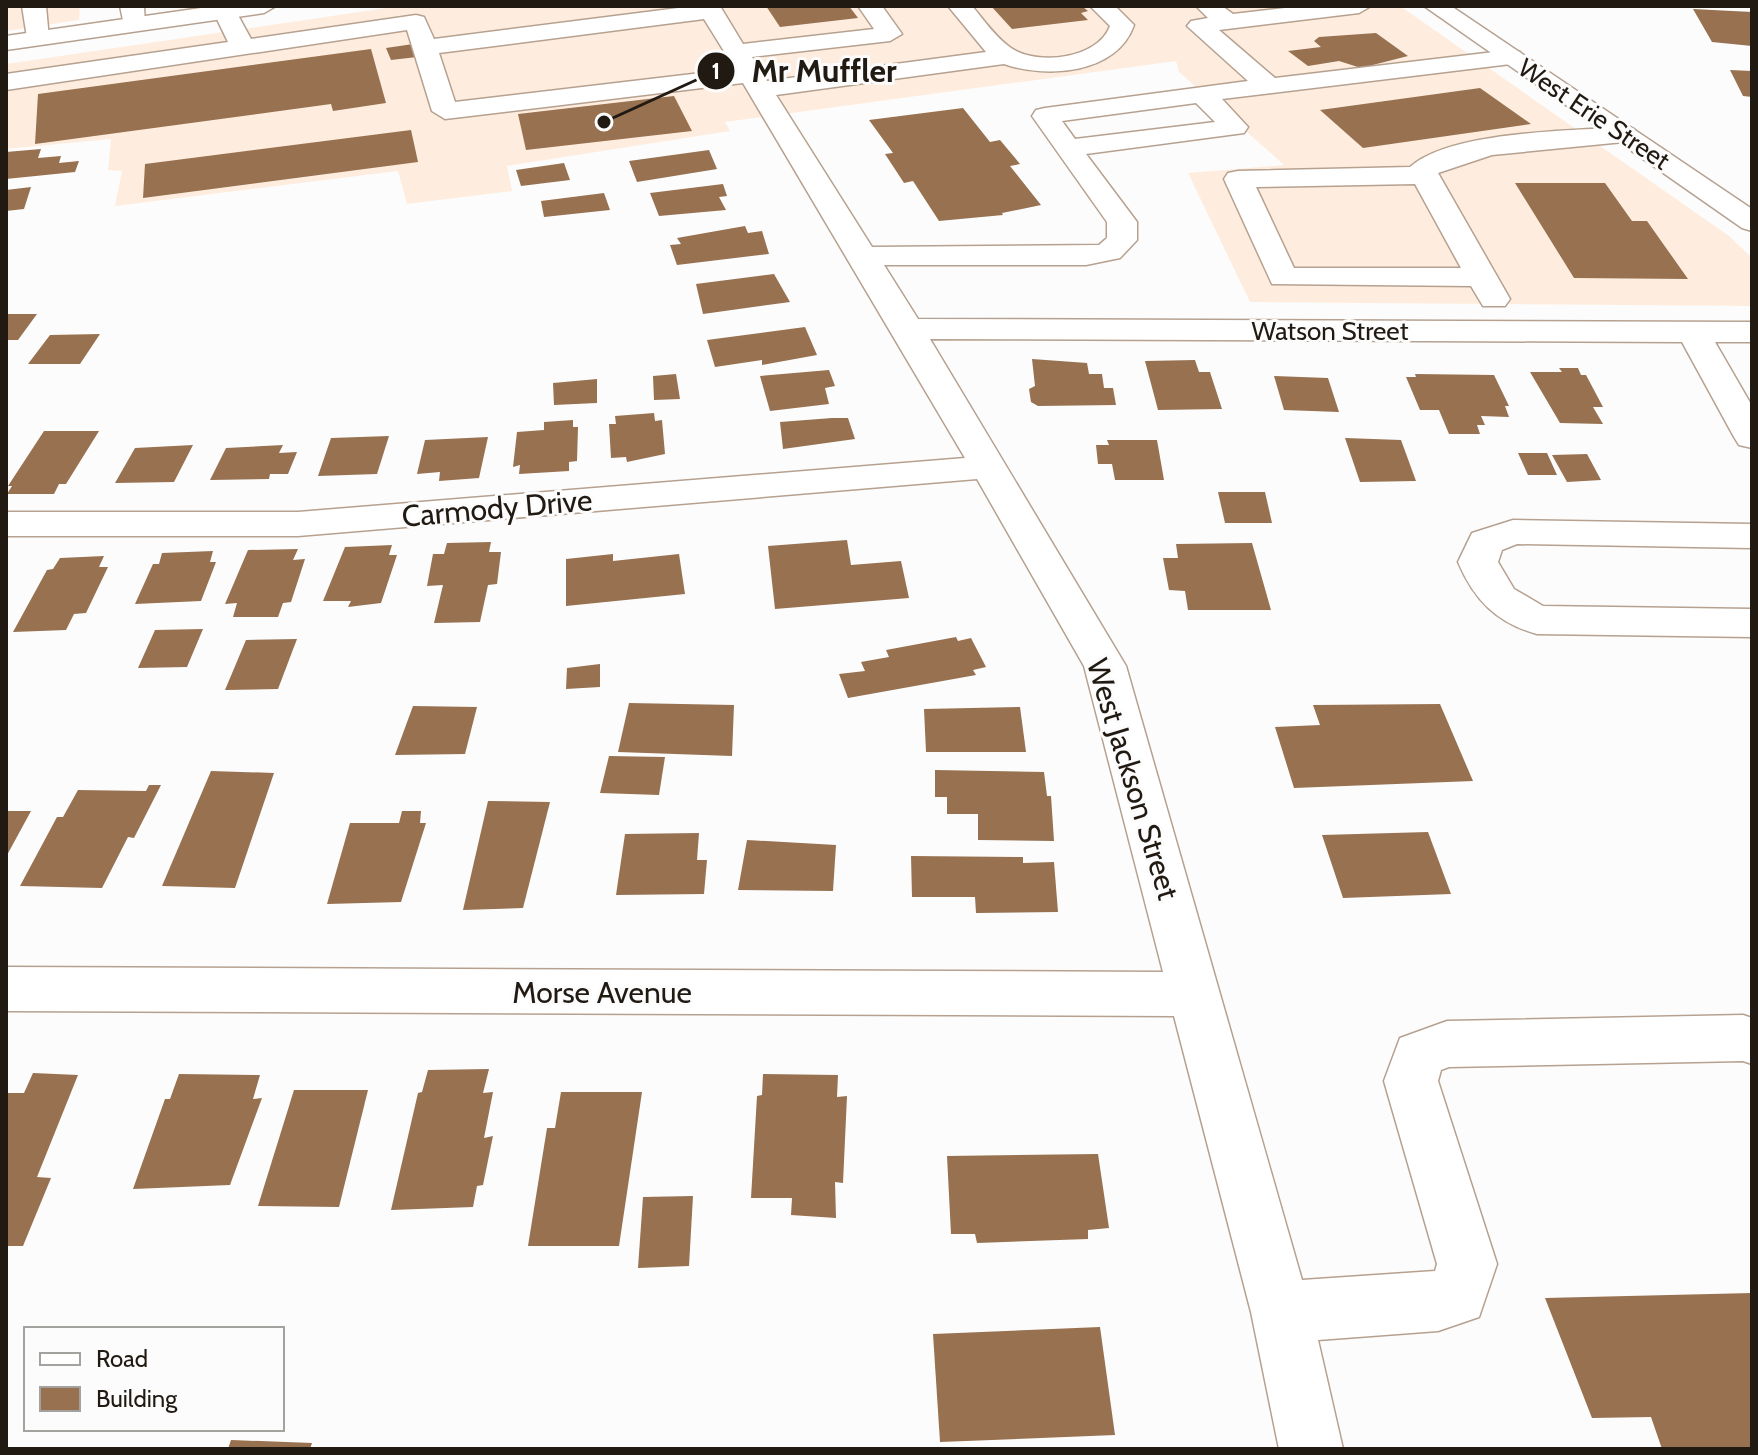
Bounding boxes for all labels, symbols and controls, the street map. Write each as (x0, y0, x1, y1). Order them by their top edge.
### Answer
callout: Mr Muffler (696, 43, 913, 99)
text: Mr Muffler (751, 51, 897, 90)
street label: West Erie Street (1512, 51, 1676, 177)
text: 1 (712, 56, 720, 85)
street label: Watson Street (1252, 315, 1409, 347)
street label: Carmody Drive (400, 481, 594, 535)
street label: West Jackson Street (1079, 654, 1187, 904)
street label: Morse Avenue (512, 974, 692, 1011)
legend (24, 1327, 284, 1431)
text: Road (96, 1344, 148, 1373)
text: Building (96, 1384, 178, 1413)

